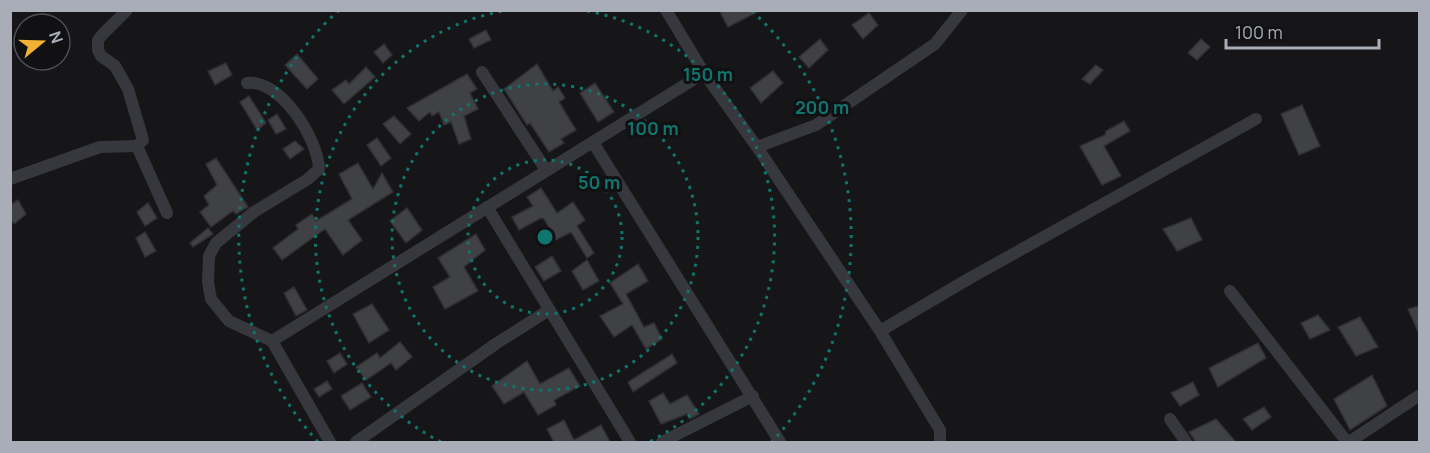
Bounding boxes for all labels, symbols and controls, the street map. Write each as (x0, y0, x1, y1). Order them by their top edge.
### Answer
north arrow (12, 12, 72, 72)
scale bar (1226, 12, 1379, 50)
text: 100 m (1235, 20, 1283, 44)
text: N (44, 28, 68, 46)
text: 150 m (683, 62, 733, 86)
text: 200 m (795, 95, 849, 119)
text: 100 m (627, 116, 679, 140)
text: 50 m (578, 170, 620, 194)
centre of rings (535, 227, 555, 247)

